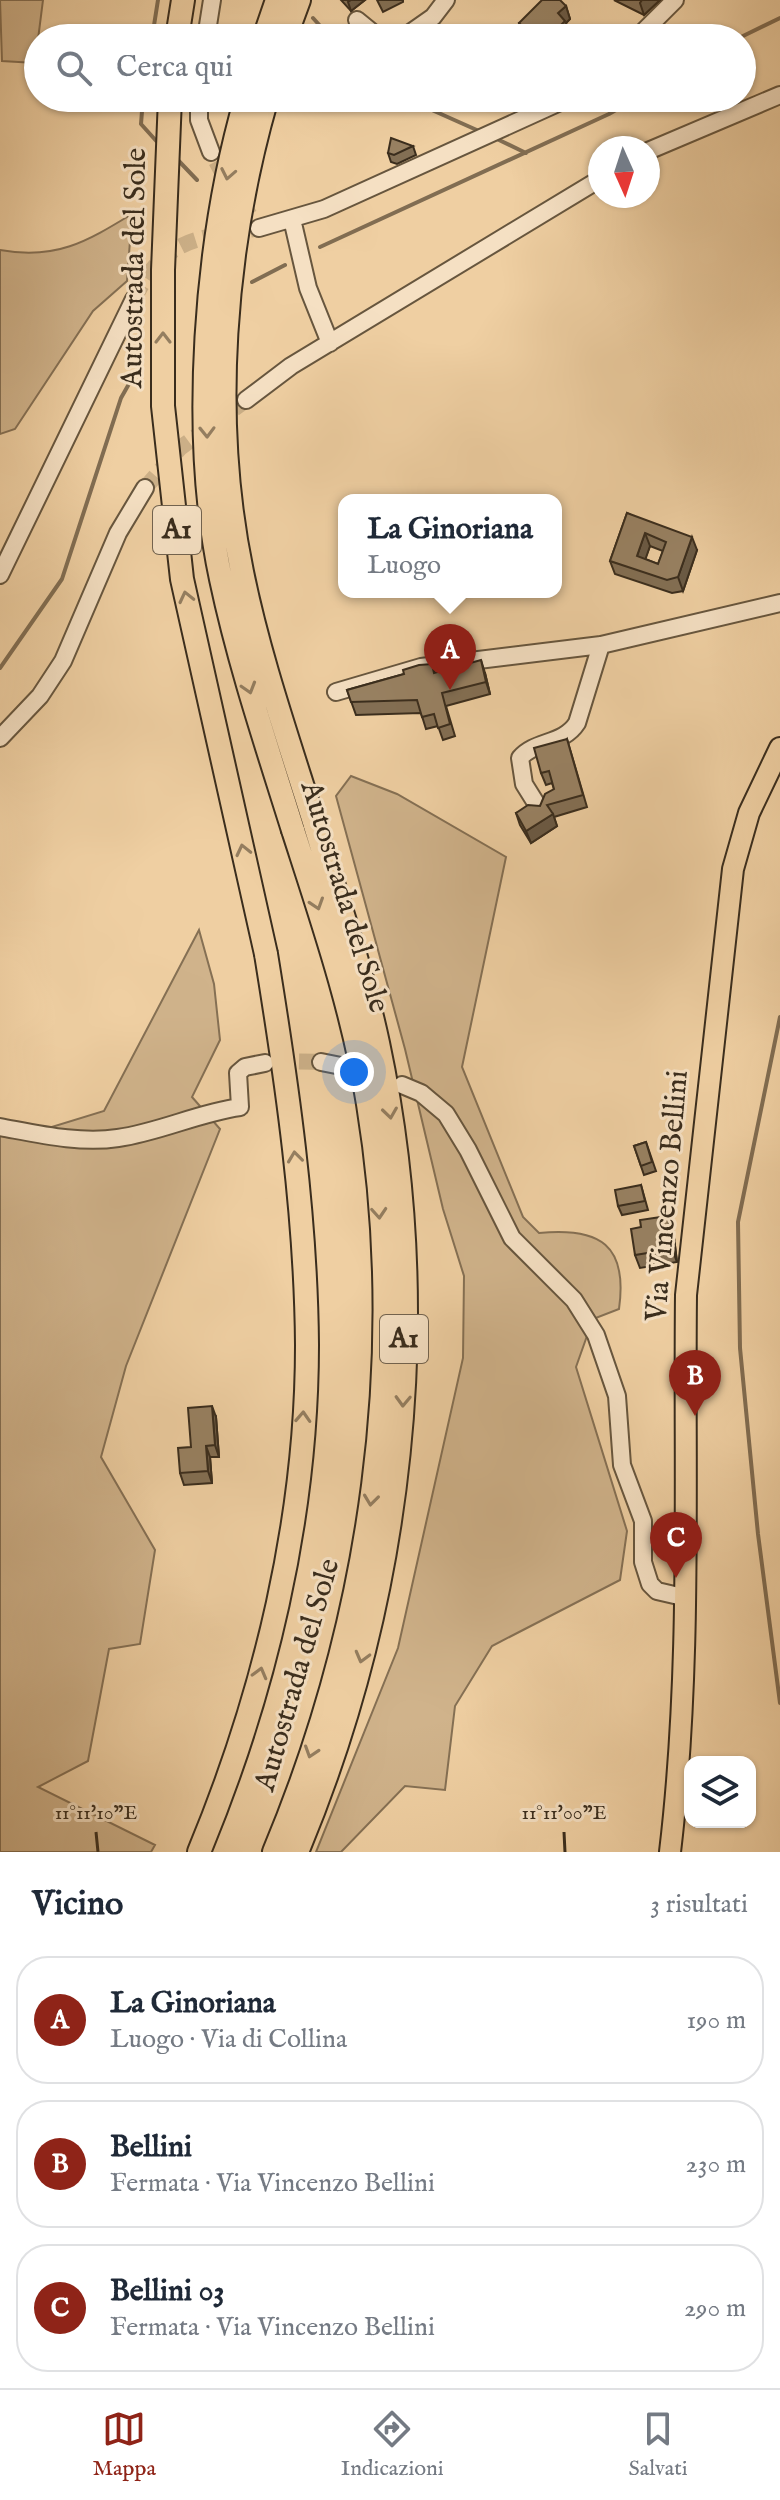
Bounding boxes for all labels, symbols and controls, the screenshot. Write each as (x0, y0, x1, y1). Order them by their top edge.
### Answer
search box (24, 24, 756, 112)
icon: search (52, 46, 96, 90)
text: Cerca qui (116, 49, 233, 87)
north arrow (588, 136, 660, 208)
street label: Autostrada del Sole (114, 148, 156, 389)
one-way arrow (221, 167, 238, 181)
one-way arrow (154, 331, 172, 344)
one-way arrow (198, 426, 216, 439)
popup (338, 494, 562, 598)
road number: A1 (153, 506, 201, 554)
text: La Ginoriana (367, 511, 533, 549)
text: Luogo (367, 549, 441, 582)
one-way arrow (178, 590, 195, 604)
pin: A (424, 624, 476, 690)
one-way arrow (240, 680, 256, 694)
street label: Autostrada del Sole (290, 776, 397, 1017)
one-way arrow (235, 844, 252, 858)
one-way arrow (308, 897, 324, 910)
your location (334, 1052, 374, 1092)
street label: Via Vincenzo Bellini (638, 1069, 698, 1324)
one-way arrow (381, 1107, 398, 1120)
one-way arrow (287, 1150, 304, 1163)
one-way arrow (370, 1207, 387, 1220)
road number: A1 (380, 1315, 428, 1363)
pin: B (669, 1350, 721, 1416)
one-way arrow (395, 1395, 412, 1408)
one-way arrow (294, 1410, 311, 1423)
one-way arrow (363, 1493, 380, 1507)
pin: C (650, 1512, 702, 1578)
street label: Autostrada del Sole (246, 1554, 349, 1797)
one-way arrow (354, 1649, 371, 1663)
one-way arrow (251, 1666, 268, 1680)
one-way arrow (305, 1745, 321, 1759)
map controls (684, 1756, 756, 1828)
button: layers (684, 1756, 756, 1828)
text: 11°11'10"E (55, 1801, 137, 1826)
text: 11°11'00"E (521, 1801, 607, 1826)
text: Vicino (32, 1883, 123, 1926)
text: 3 risultati (650, 1888, 748, 1921)
text: La Ginoriana (110, 1985, 276, 2023)
text: A (51, 2004, 69, 2037)
text: 190 m (686, 2004, 746, 2037)
text: Luogo · Via di Collina (110, 2023, 347, 2056)
text: Bellini (110, 2129, 192, 2167)
text: B (51, 2148, 69, 2181)
text: 230 m (686, 2148, 746, 2181)
text: Fermata · Via Vincenzo Bellini (110, 2167, 435, 2200)
text: Bellini 03 (110, 2273, 225, 2311)
text: C (51, 2292, 69, 2325)
text: 290 m (684, 2292, 746, 2325)
text: Fermata · Via Vincenzo Bellini (110, 2311, 435, 2344)
tab: Mappa (92, 2407, 156, 2483)
tab: Indicazioni (341, 2407, 444, 2483)
tab: Salvati (628, 2407, 688, 2483)

